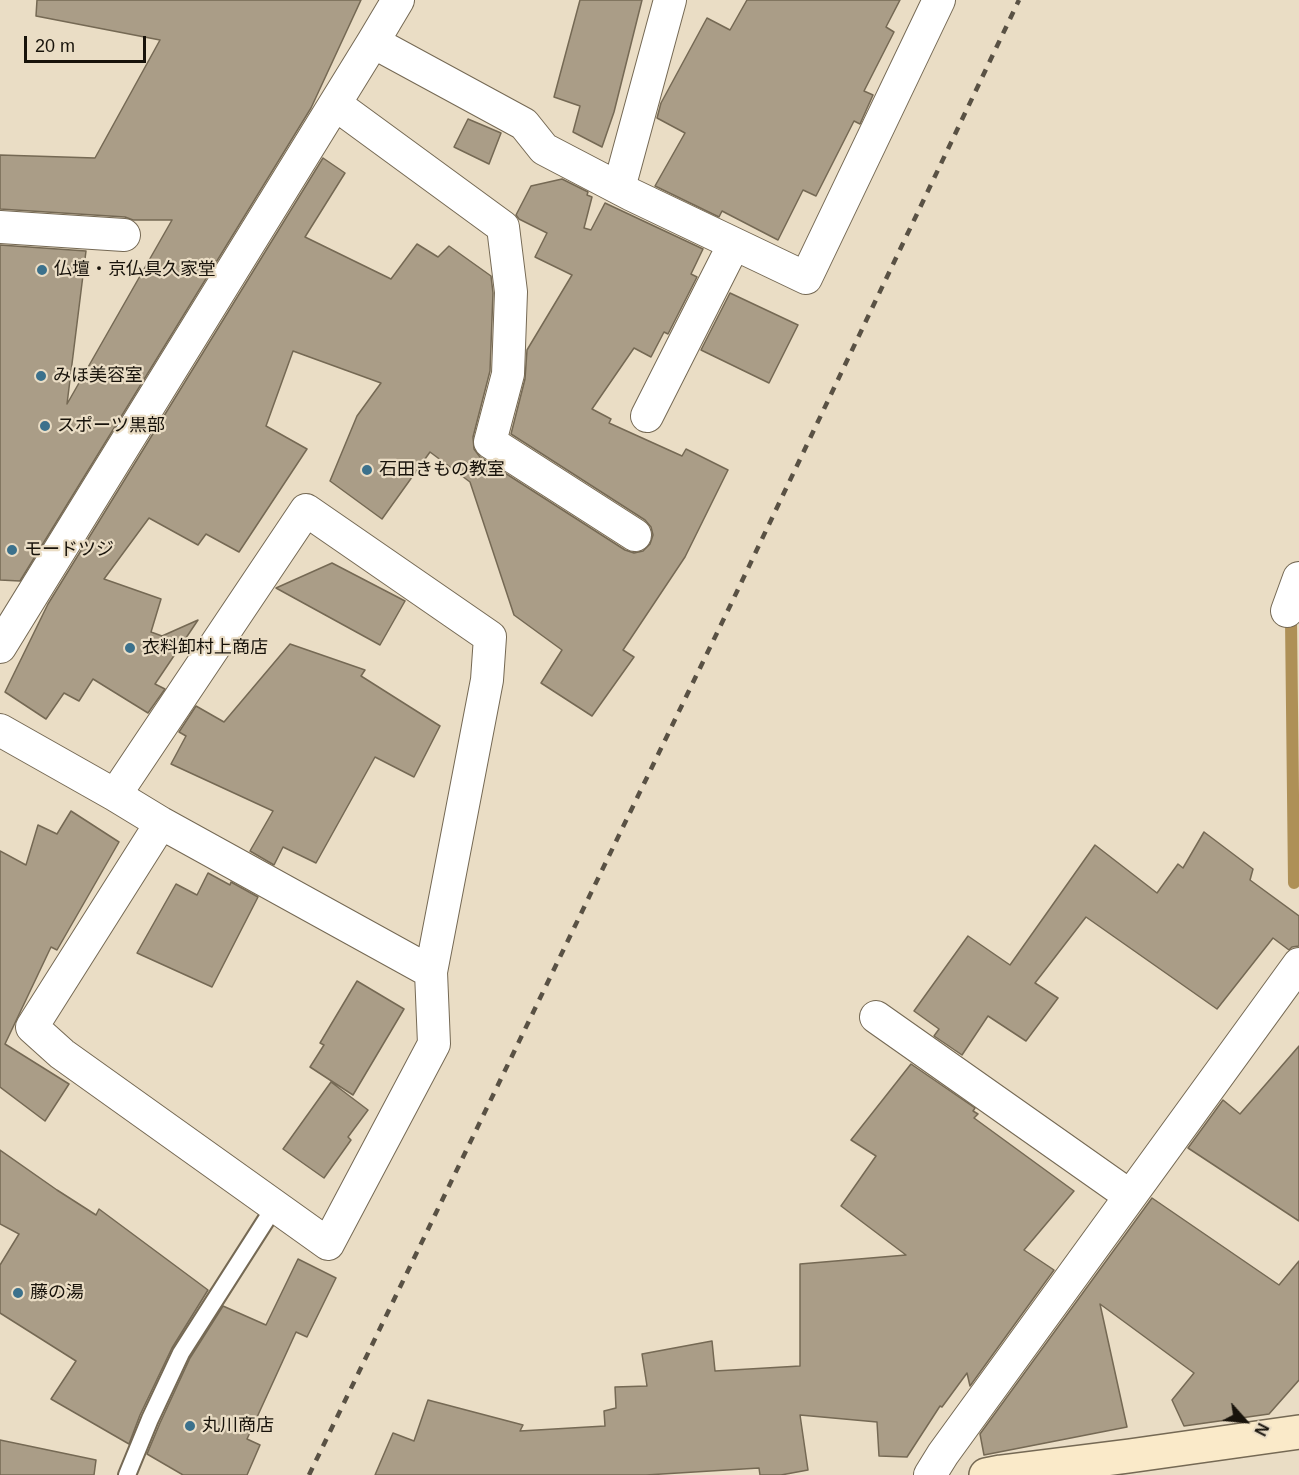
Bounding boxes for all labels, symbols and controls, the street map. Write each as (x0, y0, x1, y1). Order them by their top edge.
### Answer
scale bar (27, 24, 148, 62)
text: 20 m (35, 36, 75, 56)
place label: 仏壇・京仏具久家堂 (54, 259, 216, 281)
marker: 仏壇・京仏具久家堂 (35, 263, 49, 277)
place label: みほ美容室 (53, 365, 143, 387)
marker: みほ美容室 (34, 369, 48, 383)
place label: スポーツ黒部 (57, 415, 165, 437)
marker: スポーツ黒部 (38, 419, 52, 433)
place label: 石田きもの教室 (379, 459, 505, 481)
marker: 石田きもの教室 (360, 463, 374, 477)
place label: モードツジ (24, 539, 114, 561)
marker: モードツジ (5, 543, 19, 557)
place label: 衣料卸村上商店 (142, 637, 268, 659)
marker: 衣料卸村上商店 (123, 641, 137, 655)
place label: 藤の湯 (30, 1282, 84, 1304)
marker: 藤の湯 (11, 1286, 25, 1300)
north arrow (1215, 1391, 1275, 1451)
place label: 丸川商店 (202, 1415, 274, 1437)
marker: 丸川商店 (183, 1419, 197, 1433)
text: N (1251, 1420, 1272, 1438)

